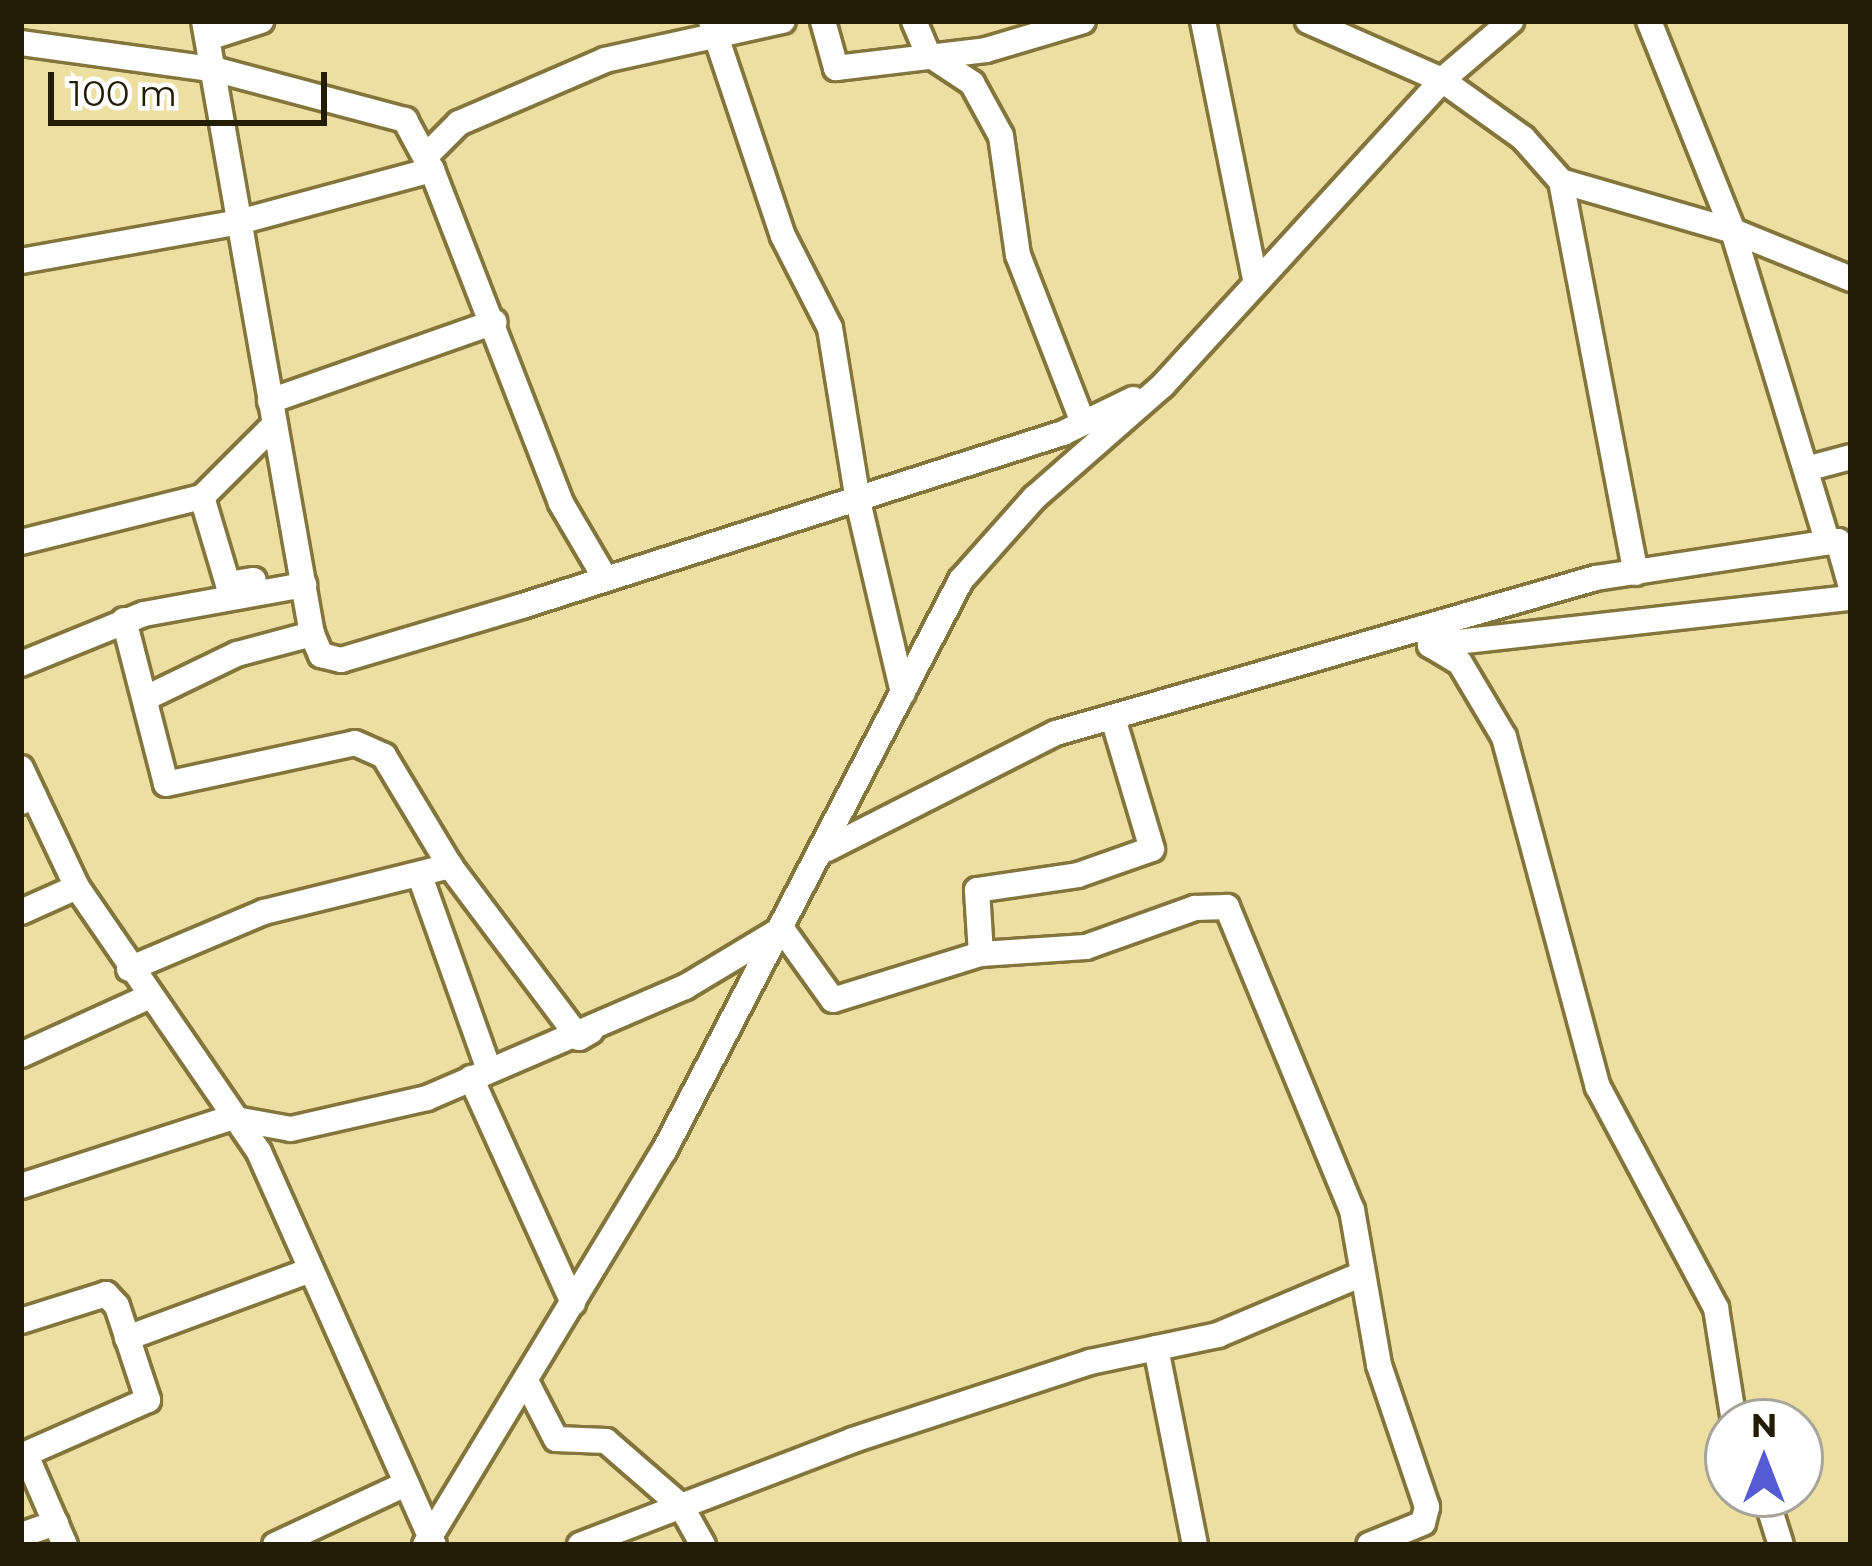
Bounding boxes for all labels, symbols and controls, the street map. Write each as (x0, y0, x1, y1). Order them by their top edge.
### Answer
scale bar (54, 48, 333, 122)
text: 100 m (69, 71, 177, 115)
north arrow (1704, 1398, 1824, 1518)
text: N (1751, 1405, 1777, 1445)

